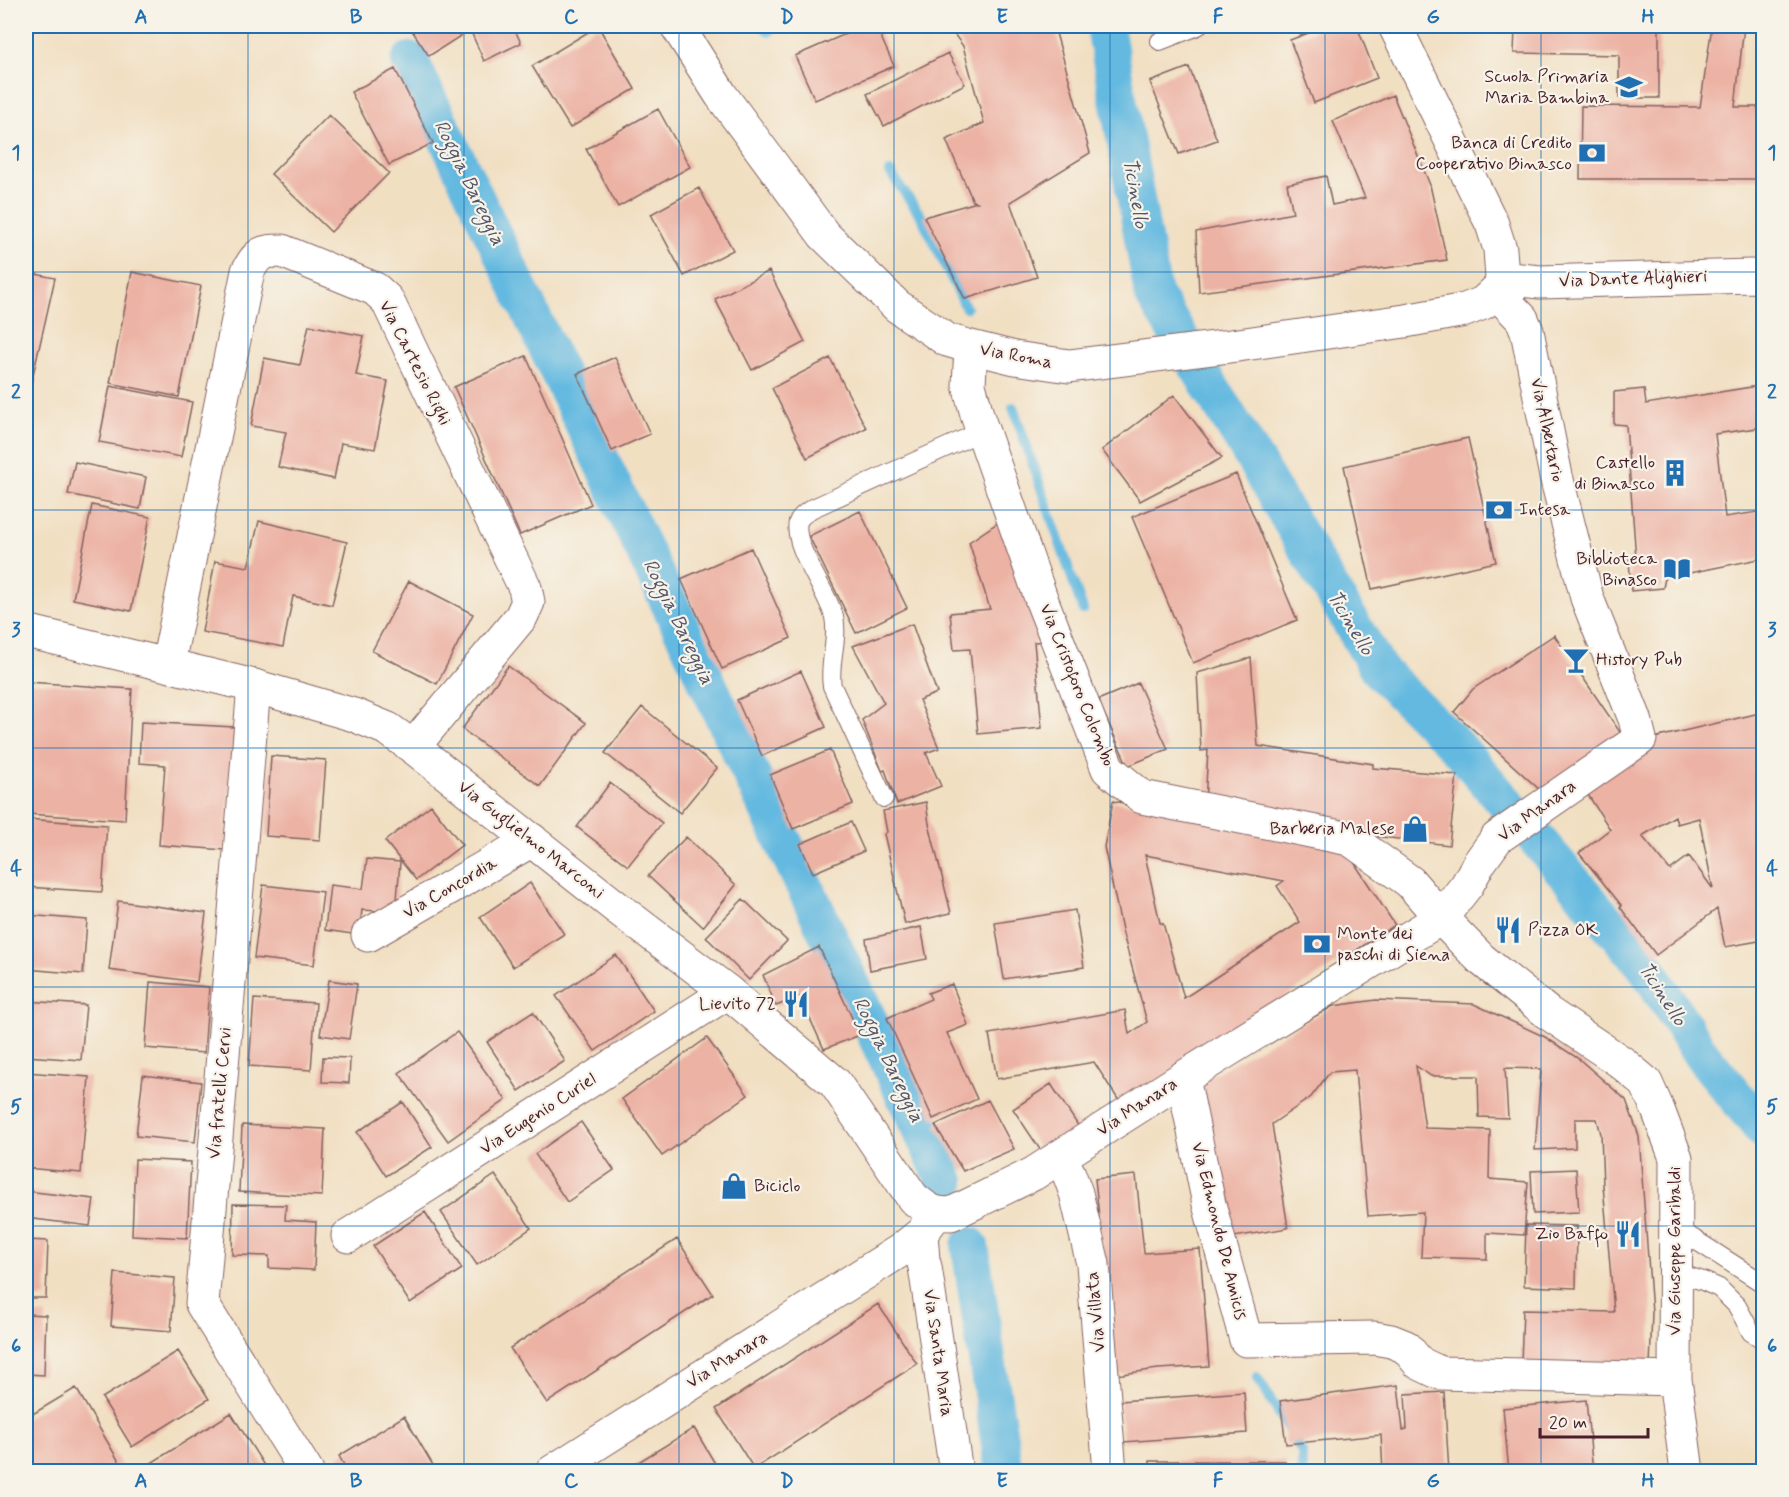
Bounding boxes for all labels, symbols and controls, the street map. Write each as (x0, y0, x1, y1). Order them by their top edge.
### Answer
text: A (134, 4, 148, 31)
text: B (350, 4, 363, 31)
text: C (564, 4, 579, 31)
text: D (780, 4, 794, 31)
text: E (996, 4, 1008, 31)
text: F (1213, 4, 1224, 31)
text: G (1426, 4, 1440, 31)
text: H (1641, 4, 1655, 31)
place label: Scuola Primaria Maria Bambina (1484, 65, 1609, 110)
school or university icon: Scuola Primaria Maria Bambina (1614, 72, 1644, 102)
water label: Roggia Bareggia (425, 116, 511, 251)
place label: Banca di Credito Cooperativo Binasco (1415, 131, 1572, 176)
bank icon: Banca di Credito Cooperativo Binasco (1577, 138, 1607, 168)
text: 1 (12, 140, 20, 167)
text: 1 (1768, 140, 1776, 167)
water label: Ticinello (1116, 156, 1155, 231)
street label: Via Dante Alighieri (1558, 264, 1708, 294)
street label: Via Cartesio Righi (371, 296, 457, 431)
street label: Via Roma (978, 337, 1054, 375)
street label: Via Albertario (1524, 376, 1570, 484)
text: 2 (11, 379, 21, 406)
text: 2 (1767, 379, 1777, 406)
place label: Castello di Binasco (1574, 451, 1655, 496)
building icon: Castello di Binasco (1660, 458, 1690, 488)
bank icon: Intesa (1484, 495, 1514, 525)
place label: Intesa (1519, 498, 1570, 522)
place label: Biblioteca Binasco (1576, 547, 1657, 592)
library icon: Biblioteca Binasco (1662, 554, 1692, 584)
water label: Roggia Bareggia (634, 555, 720, 690)
water label: Ticinello (1320, 586, 1380, 661)
street label: Via Cristoforo Colombo (1032, 600, 1121, 771)
text: 3 (11, 617, 21, 644)
text: 3 (1767, 617, 1777, 644)
bar icon: History Pub (1561, 645, 1591, 675)
place label: History Pub (1596, 648, 1682, 672)
street label: Via Manara (1493, 774, 1581, 848)
street label: Via Guglielmo Marconi (451, 775, 609, 906)
shop icon: Barberia Malese (1400, 814, 1430, 844)
place label: Barberia Malese (1270, 817, 1395, 841)
street label: Via Concordia (398, 851, 502, 925)
text: 4 (10, 856, 22, 883)
text: 4 (1766, 856, 1778, 883)
restaurant icon: Pizza OK (1493, 915, 1523, 945)
place label: Pizza OK (1528, 918, 1599, 942)
place label: Monte dei paschi di Siena (1337, 922, 1450, 967)
bank icon: Monte dei paschi di Siena (1302, 929, 1332, 959)
water label: Ticinello (1631, 957, 1693, 1032)
restaurant icon: Lievito 72 (781, 989, 811, 1019)
place label: Lievito 72 (699, 992, 776, 1016)
water label: Roggia Bareggia (844, 993, 930, 1128)
street label: Via fratelli Cervi (202, 1026, 238, 1160)
street label: Via Eugenio Curiel (475, 1067, 601, 1161)
street label: Via Manara (1092, 1072, 1182, 1142)
text: 5 (10, 1094, 22, 1121)
text: 5 (1766, 1094, 1778, 1121)
street label: Via Edmondo De Amicis (1185, 1140, 1253, 1322)
street label: Via Giuseppe Garibaldi (1663, 1166, 1687, 1336)
shop icon: Biciclo (719, 1171, 749, 1201)
place label: Biciclo (754, 1174, 800, 1198)
restaurant icon: Zio Baffo (1613, 1219, 1643, 1249)
place label: Zio Baffo (1535, 1222, 1608, 1248)
street label: Via Villata (1081, 1271, 1111, 1353)
street label: Via Santa Maria (917, 1288, 959, 1418)
street label: Via Manara (682, 1325, 772, 1395)
text: 6 (11, 1333, 21, 1360)
text: 6 (1767, 1333, 1777, 1360)
scale bar (1540, 1401, 1648, 1439)
text: 20 m (1549, 1411, 1587, 1435)
text: A (134, 1468, 148, 1495)
text: B (350, 1468, 363, 1495)
text: C (564, 1468, 579, 1495)
text: D (780, 1468, 794, 1495)
text: E (996, 1468, 1008, 1495)
text: F (1213, 1468, 1224, 1495)
text: G (1426, 1468, 1440, 1495)
text: H (1641, 1468, 1655, 1495)

